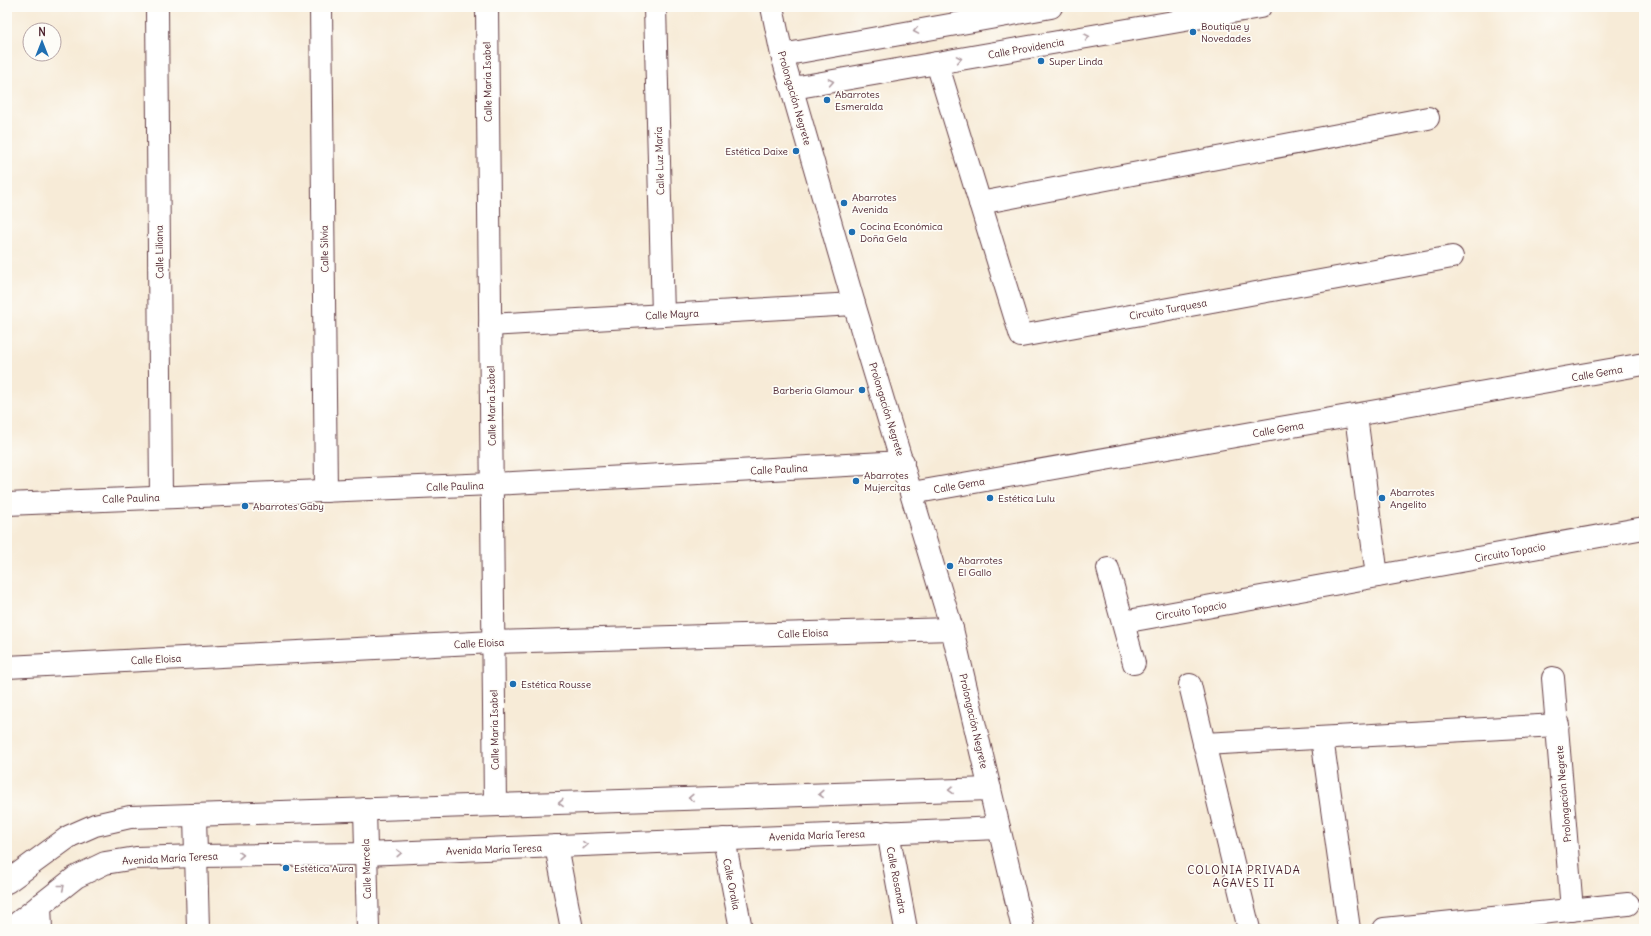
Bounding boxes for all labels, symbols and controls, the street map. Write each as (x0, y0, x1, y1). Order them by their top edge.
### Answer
place label: Boutique y Novedades (1201, 20, 1251, 45)
north arrow (22, 22, 62, 62)
text: N (38, 25, 46, 39)
one-way arrow (913, 26, 919, 35)
marker: Boutique y Novedades (1188, 27, 1198, 37)
one-way arrow (1084, 33, 1090, 42)
street label: Calle Providencia (987, 35, 1066, 62)
street label: Calle María Isabel (480, 42, 495, 122)
street label: Prolongación Negrete (775, 50, 814, 147)
place label: Super Linda (1049, 55, 1103, 68)
one-way arrow (956, 56, 962, 64)
marker: Super Linda (1036, 56, 1046, 66)
one-way arrow (828, 78, 834, 86)
place label: Abarrotes Esmeralda (835, 88, 883, 113)
marker: Abarrotes Esmeralda (822, 95, 832, 105)
street label: Calle Luz María (652, 126, 667, 195)
place label: Estética Daixe (725, 145, 788, 158)
marker: Estética Daixe (791, 146, 801, 156)
place label: Abarrotes Avenida (852, 191, 897, 216)
marker: Abarrotes Avenida (839, 198, 849, 208)
place label: Cocina Económica Doña Gela (860, 220, 943, 245)
street label: Calle Liliana (153, 225, 166, 279)
street label: Calle Silvia (318, 225, 331, 273)
marker: Cocina Económica Doña Gela (847, 227, 857, 237)
street label: Circuito Turquesa (1128, 296, 1208, 323)
street label: Calle Mayra (645, 307, 699, 322)
street label: Prolongación Negrete (866, 361, 907, 458)
street label: Calle Gema (1571, 363, 1624, 384)
street label: Calle María Isabel (484, 366, 499, 446)
place label: Barbería Glamour (773, 384, 854, 397)
marker: Barbería Glamour (857, 385, 867, 395)
street label: Calle Gema (1252, 419, 1305, 440)
street label: Calle Paulina (750, 461, 808, 478)
place label: Abarrotes Mujercitas (864, 469, 911, 494)
street label: Calle Gema (933, 475, 986, 496)
marker: Abarrotes Mujercitas (851, 476, 861, 486)
street label: Calle Paulina (426, 479, 484, 494)
place label: Abarrotes Angelito (1390, 486, 1435, 511)
street label: Calle Paulina (102, 491, 160, 506)
place label: Estética Lulu (998, 492, 1055, 505)
marker: Estética Lulu (985, 493, 995, 503)
marker: Abarrotes Angelito (1377, 493, 1387, 503)
place label: Abarrotes Gaby (253, 500, 324, 513)
marker: Abarrotes Gaby (240, 501, 250, 511)
street label: Circuito Topacio (1474, 540, 1547, 565)
place label: Abarrotes El Gallo (958, 554, 1003, 579)
marker: Abarrotes El Gallo (945, 561, 955, 571)
street label: Circuito Topacio (1155, 598, 1228, 623)
street label: Calle Eloisa (777, 626, 829, 641)
street label: Calle Eloisa (453, 636, 505, 651)
street label: Calle Eloisa (130, 652, 182, 667)
street label: Prolongación Negrete (956, 672, 991, 770)
place label: Estética Rousse (521, 678, 591, 691)
marker: Estética Rousse (508, 679, 518, 689)
street label: Calle María Isabel (487, 690, 502, 770)
street label: Prolongación Negrete (1553, 745, 1574, 843)
one-way arrow (948, 786, 954, 794)
one-way arrow (818, 790, 824, 799)
one-way arrow (688, 794, 694, 803)
one-way arrow (558, 798, 564, 807)
street label: Avenida María Teresa (769, 827, 866, 844)
street label: Calle Marcela (359, 838, 374, 899)
street label: Avenida María Teresa (446, 841, 543, 858)
one-way arrow (582, 841, 588, 849)
street label: Calle Rosandra (884, 845, 909, 915)
one-way arrow (396, 848, 402, 857)
street label: Avenida María Teresa (122, 849, 219, 868)
one-way arrow (238, 851, 244, 859)
street label: Calle Oralia (720, 857, 743, 911)
place label: Estética Aura (294, 862, 354, 875)
marker: Estética Aura (281, 863, 291, 873)
district label: COLONIA PRIVADA AGAVES II (1187, 863, 1301, 890)
one-way arrow (58, 885, 65, 892)

